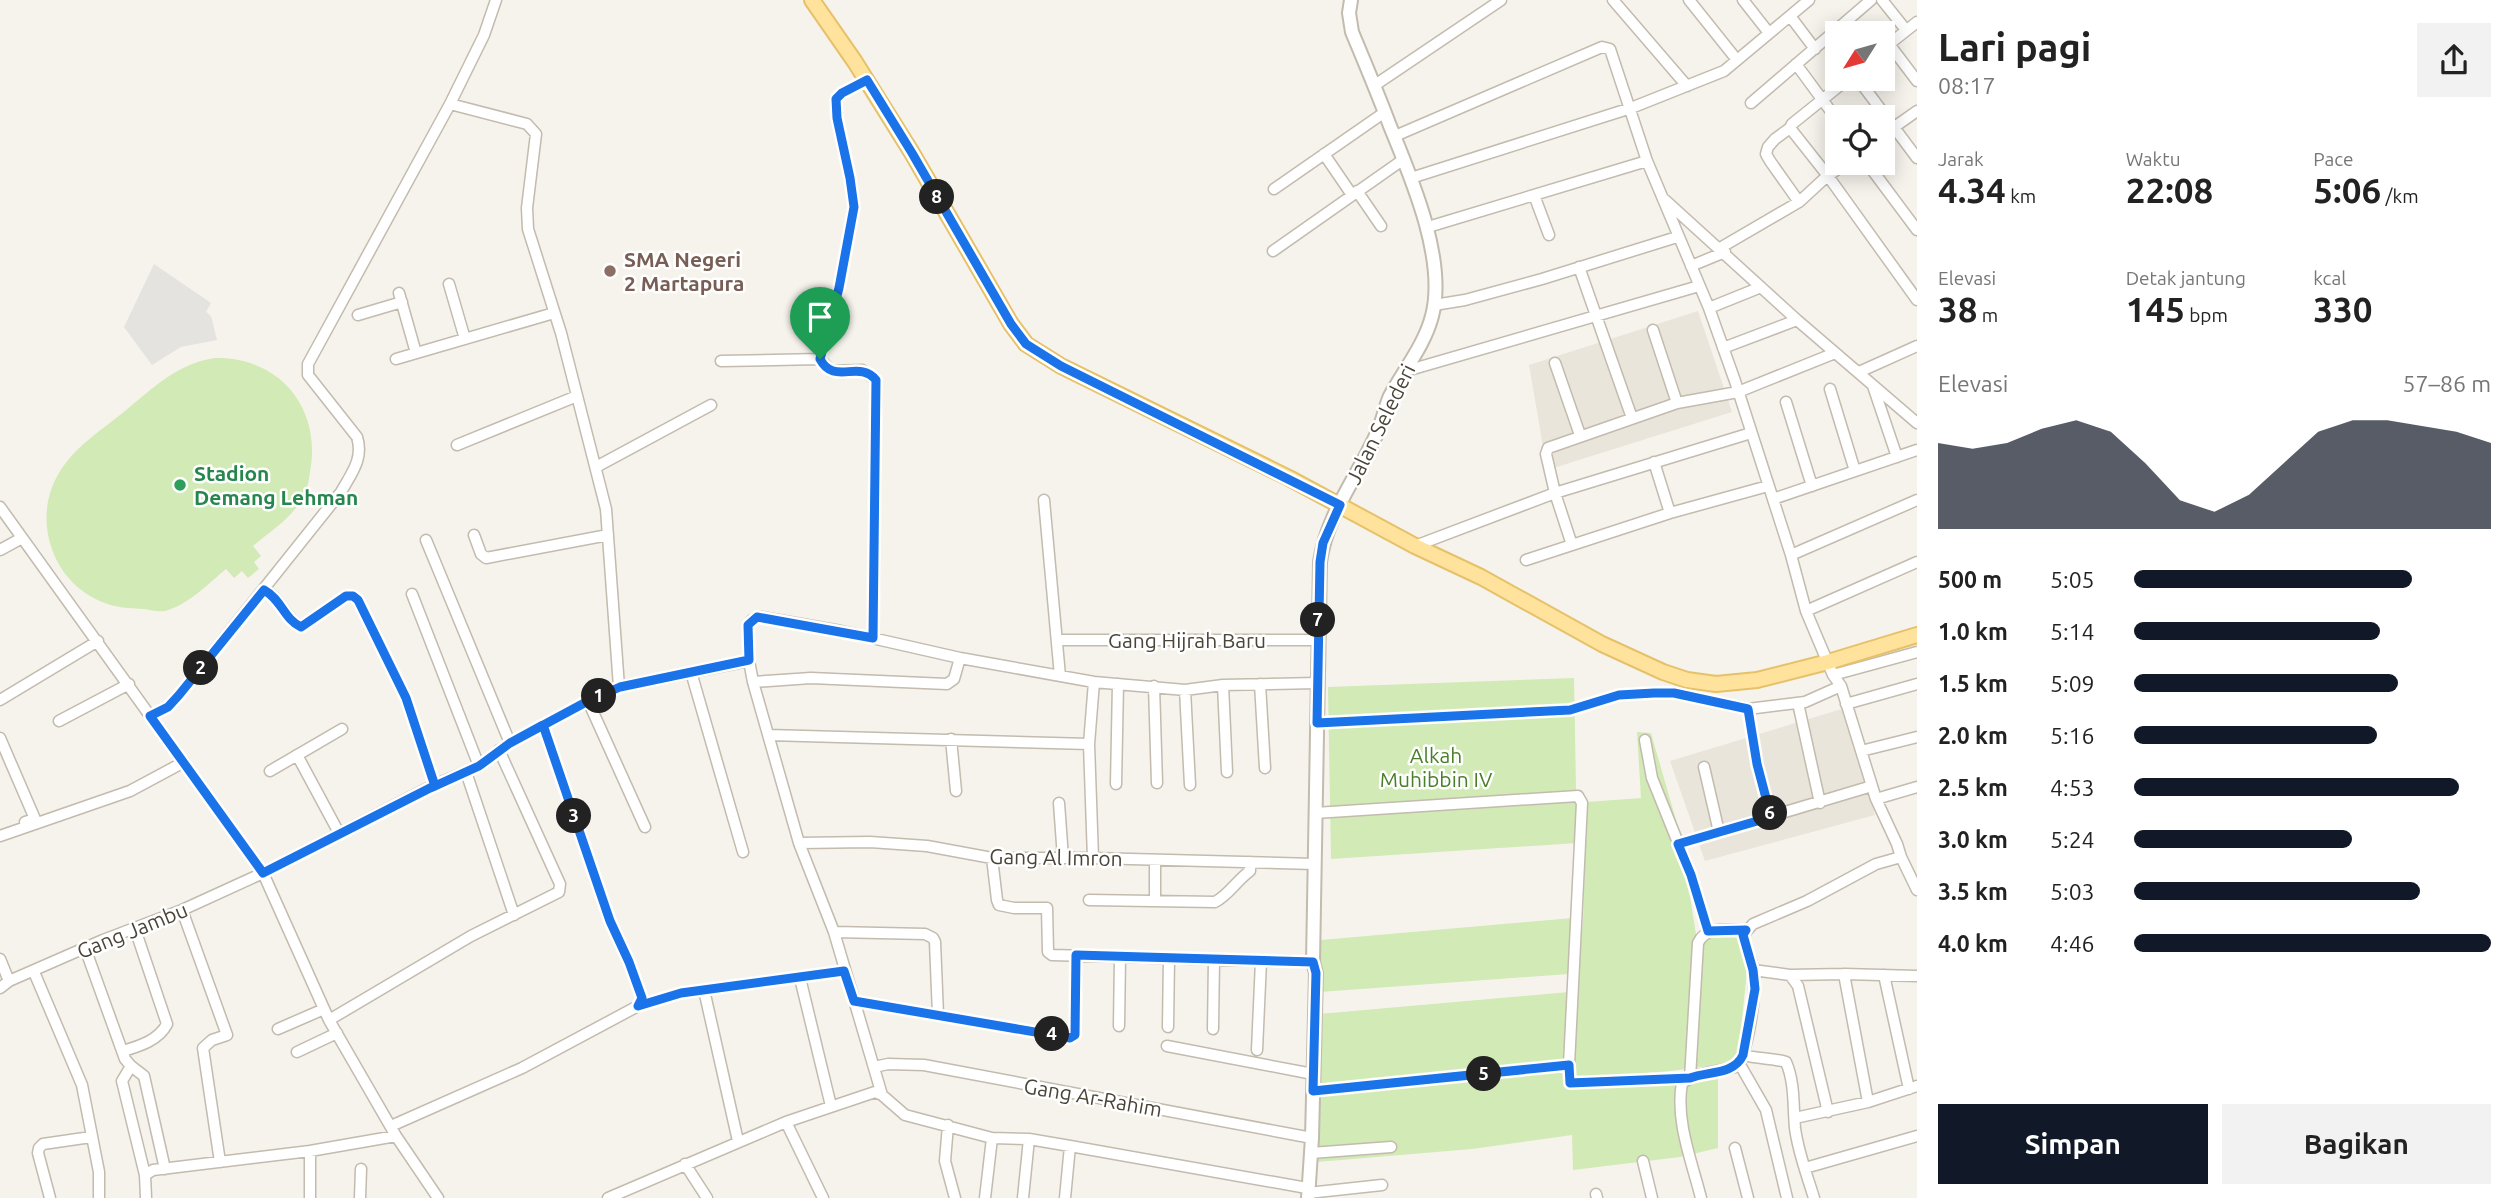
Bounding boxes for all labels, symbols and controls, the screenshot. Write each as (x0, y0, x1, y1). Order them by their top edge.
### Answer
north arrow (1825, 21, 1895, 91)
map controls (1825, 21, 1895, 175)
button: share (2417, 23, 2491, 97)
text: Lari pagi (1938, 26, 2091, 68)
text: 08:17 (1938, 73, 1996, 98)
button: locate (1825, 105, 1895, 175)
text: Jarak (1938, 148, 1984, 170)
text: Waktu (2126, 148, 2181, 170)
text: Pace (2313, 148, 2354, 170)
text: 4.34 (1938, 170, 2006, 210)
text: 22:08 (2126, 170, 2213, 210)
text: 5:06 (2313, 170, 2381, 210)
pin: 8 (920, 180, 954, 214)
text: 8 (931, 185, 942, 207)
text: km (2006, 185, 2036, 207)
text: /km (2381, 185, 2419, 207)
place label: SMA Negeri 2 Martapura (624, 247, 744, 295)
marker: SMA Negeri 2 Martapura (602, 263, 618, 279)
text: Elevasi (1938, 267, 1996, 289)
text: Detak jantung (2126, 267, 2246, 289)
text: kcal (2313, 267, 2346, 289)
pin (790, 287, 850, 359)
text: 38 (1938, 289, 1977, 329)
text: 145 (2126, 289, 2185, 329)
text: 330 (2313, 289, 2373, 329)
icon: arrive (801, 298, 839, 336)
text: m (1977, 304, 1998, 326)
text: bpm (2185, 304, 2228, 326)
street label: Jalan Selederi (1341, 360, 1419, 488)
text: Elevasi (1938, 371, 2008, 396)
text: 57–86 m (2403, 371, 2491, 396)
place label: Stadion Demang Lehman (194, 461, 358, 509)
marker: Stadion Demang Lehman (172, 477, 188, 493)
text: 500 m (1938, 567, 2002, 592)
text: 5:05 (2050, 567, 2095, 592)
pin: 7 (1300, 602, 1336, 638)
text: 7 (1312, 608, 1323, 630)
text: 1.0 km (1938, 619, 2008, 644)
text: 5:14 (2050, 619, 2095, 644)
street label: Gang Hijrah Baru (1108, 628, 1266, 652)
pin: 2 (184, 650, 218, 686)
text: 2 (195, 656, 206, 678)
text: 1.5 km (1938, 671, 2008, 696)
text: 5:09 (2050, 671, 2095, 696)
pin: 1 (582, 678, 616, 714)
text: 1 (593, 684, 604, 706)
text: 2.0 km (1938, 723, 2008, 748)
text: 5:16 (2050, 723, 2095, 748)
park label: Alkah Muhibbin IV (1380, 743, 1493, 791)
text: 2.5 km (1938, 775, 2008, 800)
text: 4:53 (2050, 775, 2095, 800)
pin: 6 (1752, 796, 1788, 830)
pin: 3 (556, 798, 592, 834)
text: 6 (1764, 801, 1775, 823)
text: 3 (568, 804, 579, 826)
text: 3.0 km (1938, 827, 2008, 852)
text: 5:24 (2050, 827, 2095, 852)
street label: Gang Al Imron (989, 844, 1123, 870)
text: 3.5 km (1938, 879, 2008, 904)
text: 5:03 (2050, 879, 2095, 904)
street label: Gang Jambu (73, 897, 191, 963)
text: 4.0 km (1938, 931, 2008, 956)
text: 4:46 (2050, 931, 2095, 956)
pin: 4 (1034, 1016, 1070, 1052)
text: 4 (1046, 1022, 1057, 1044)
pin: 5 (1466, 1056, 1502, 1092)
text: 5 (1478, 1062, 1489, 1084)
street label: Gang Ar-Rahim (1022, 1073, 1164, 1121)
button: Simpan (1938, 1104, 2208, 1184)
button: Bagikan (2222, 1104, 2491, 1184)

